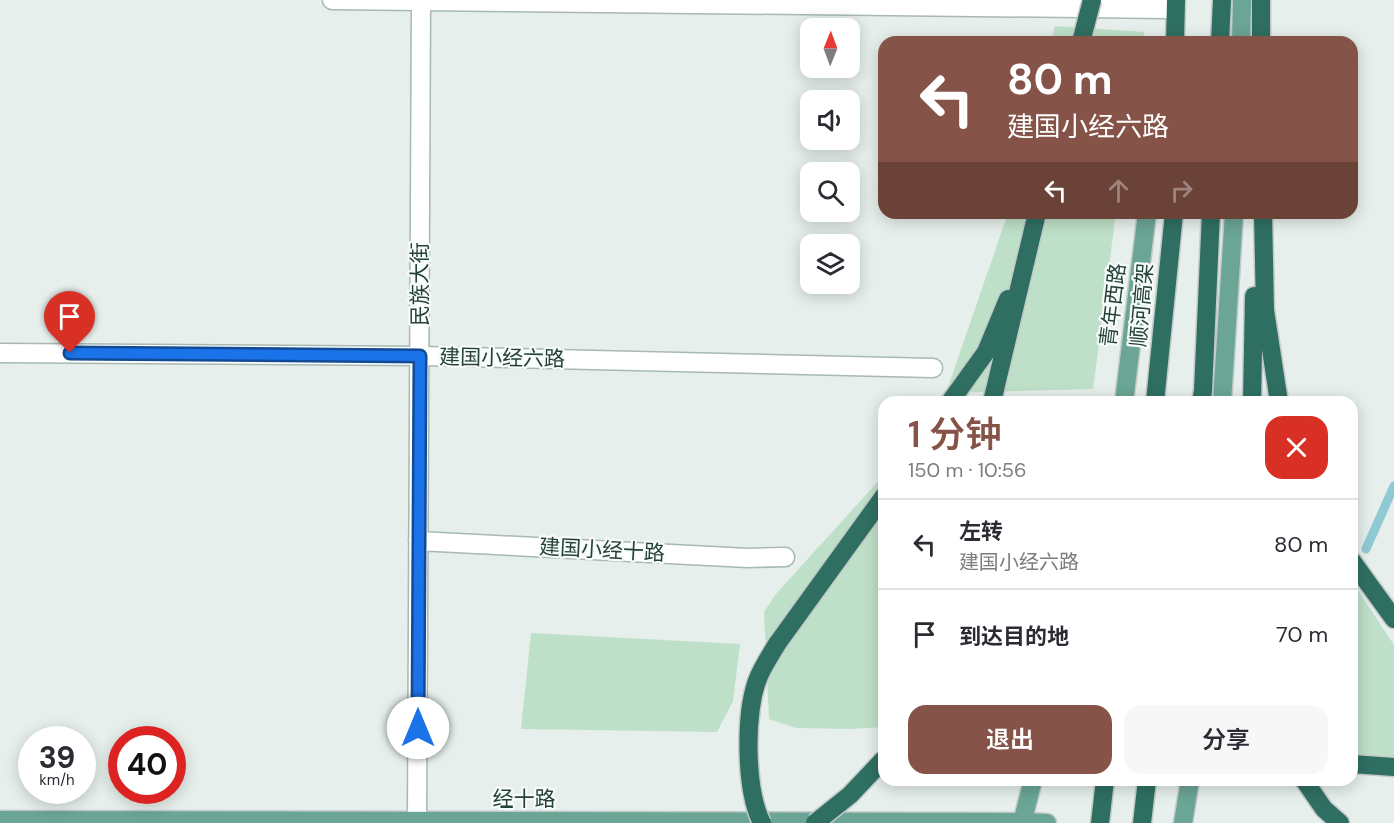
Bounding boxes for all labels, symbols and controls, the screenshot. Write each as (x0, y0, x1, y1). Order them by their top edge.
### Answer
north arrow (800, 18, 860, 78)
map controls (800, 18, 860, 294)
text: 80 m (1007, 52, 1113, 107)
icon: left (908, 60, 986, 138)
button: sound (800, 90, 860, 150)
text: 建国小经六路 (1007, 109, 1169, 144)
button: search (800, 162, 860, 222)
icon: left (1039, 174, 1072, 207)
icon: ahead (1102, 174, 1135, 207)
icon: right (1165, 174, 1198, 207)
button: layers (800, 234, 860, 294)
street label: 民族大街 (406, 242, 434, 326)
street label: 青年西路 (1094, 262, 1132, 348)
street label: 顺河高架 (1124, 262, 1160, 348)
pin (44, 291, 95, 353)
icon: arrive (53, 300, 86, 333)
street label: 建国小经六路 (439, 343, 565, 373)
text: 1 分钟 (908, 411, 1001, 458)
button: close (1265, 416, 1328, 479)
text: 150 m · 10:56 (908, 457, 1027, 483)
text: 左转 (959, 517, 1003, 546)
icon: left (908, 528, 941, 561)
text: 80 m (1274, 530, 1328, 559)
street label: 建国小经十路 (538, 533, 666, 567)
text: 建国小经六路 (959, 549, 1079, 575)
icon: arrive (908, 618, 941, 651)
text: 70 m (1276, 620, 1328, 649)
text: 到达目的地 (959, 622, 1069, 651)
position arrow (386, 696, 450, 760)
button: 退出 (908, 705, 1112, 774)
button: 分享 (1124, 705, 1328, 774)
speed limit sign: 40 (108, 726, 186, 804)
text: 39 (39, 738, 75, 777)
text: km/h (39, 770, 75, 790)
street label: 经十路 (493, 785, 556, 813)

